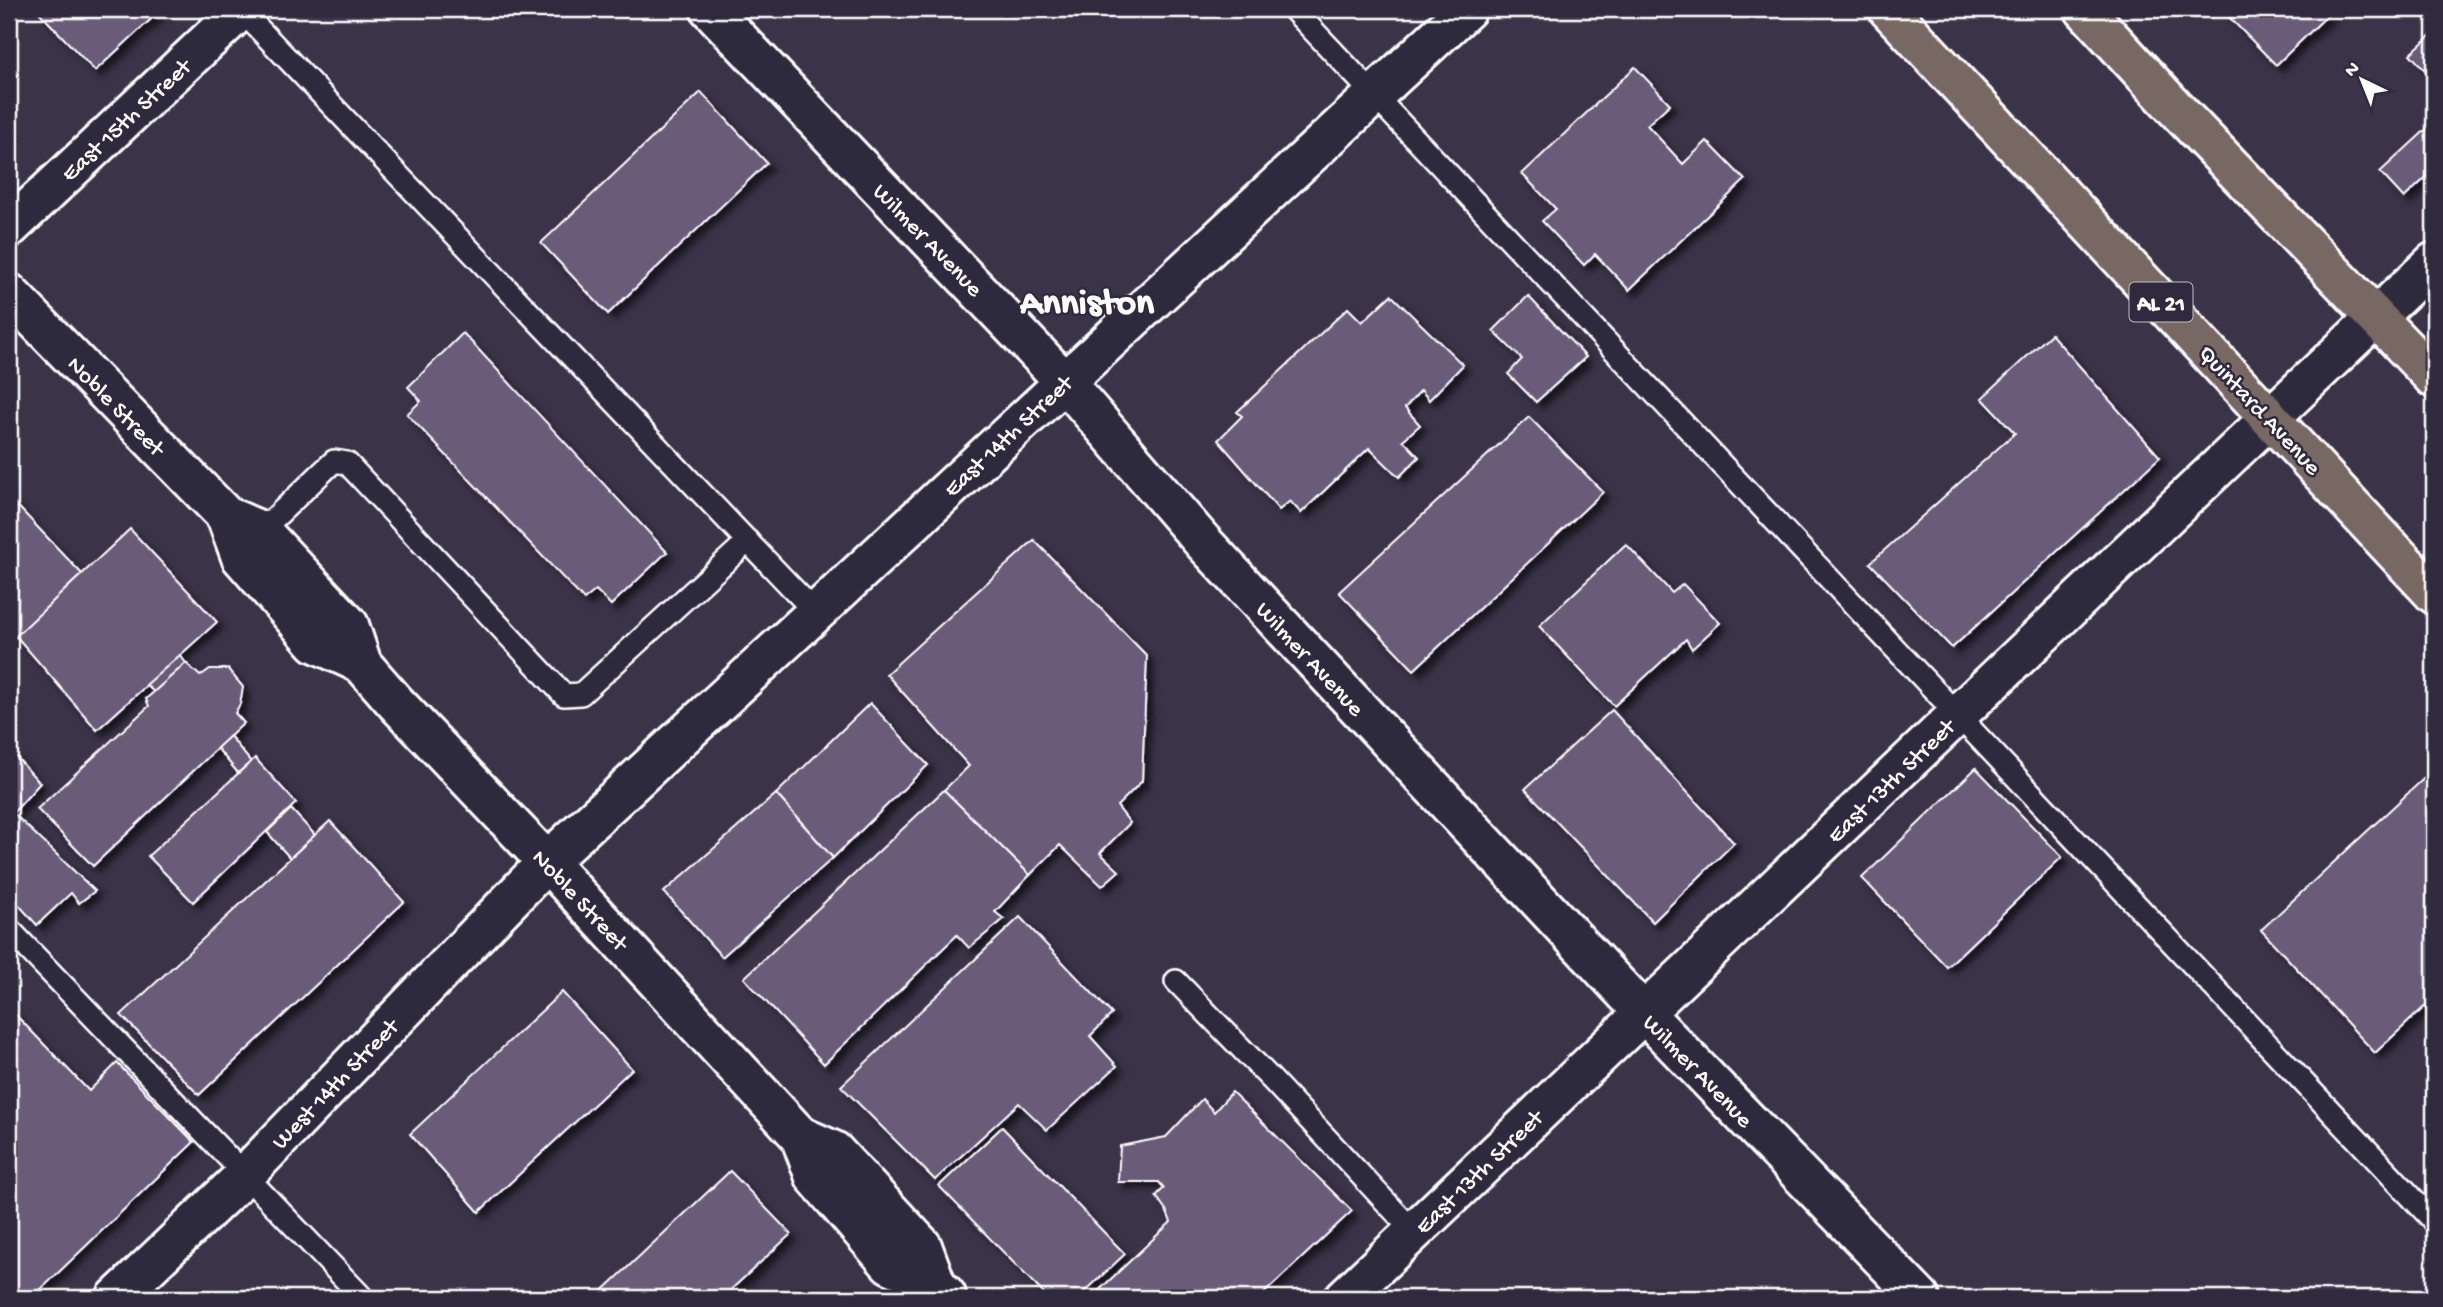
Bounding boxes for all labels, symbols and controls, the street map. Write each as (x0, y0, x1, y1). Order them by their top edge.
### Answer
north arrow (2328, 46, 2398, 116)
street label: East 15th Street (56, 52, 200, 189)
text: N (2340, 57, 2365, 83)
street label: Wilmer Avenue (865, 179, 988, 305)
road number: AL 21 (2130, 282, 2192, 322)
district label: Anniston (1019, 283, 1155, 327)
street label: Quintard Avenue (2191, 340, 2327, 483)
street label: Noble Street (60, 351, 171, 465)
street label: East 14th Street (939, 369, 1082, 505)
street label: Wilmer Avenue (1248, 597, 1369, 724)
street label: East 13th Street (1822, 713, 1964, 851)
street label: Noble Street (524, 845, 634, 960)
street label: Wilmer Avenue (1635, 1010, 1758, 1136)
street label: West 14th Street (267, 1012, 408, 1157)
street label: East 13th Street (1410, 1104, 1552, 1242)

